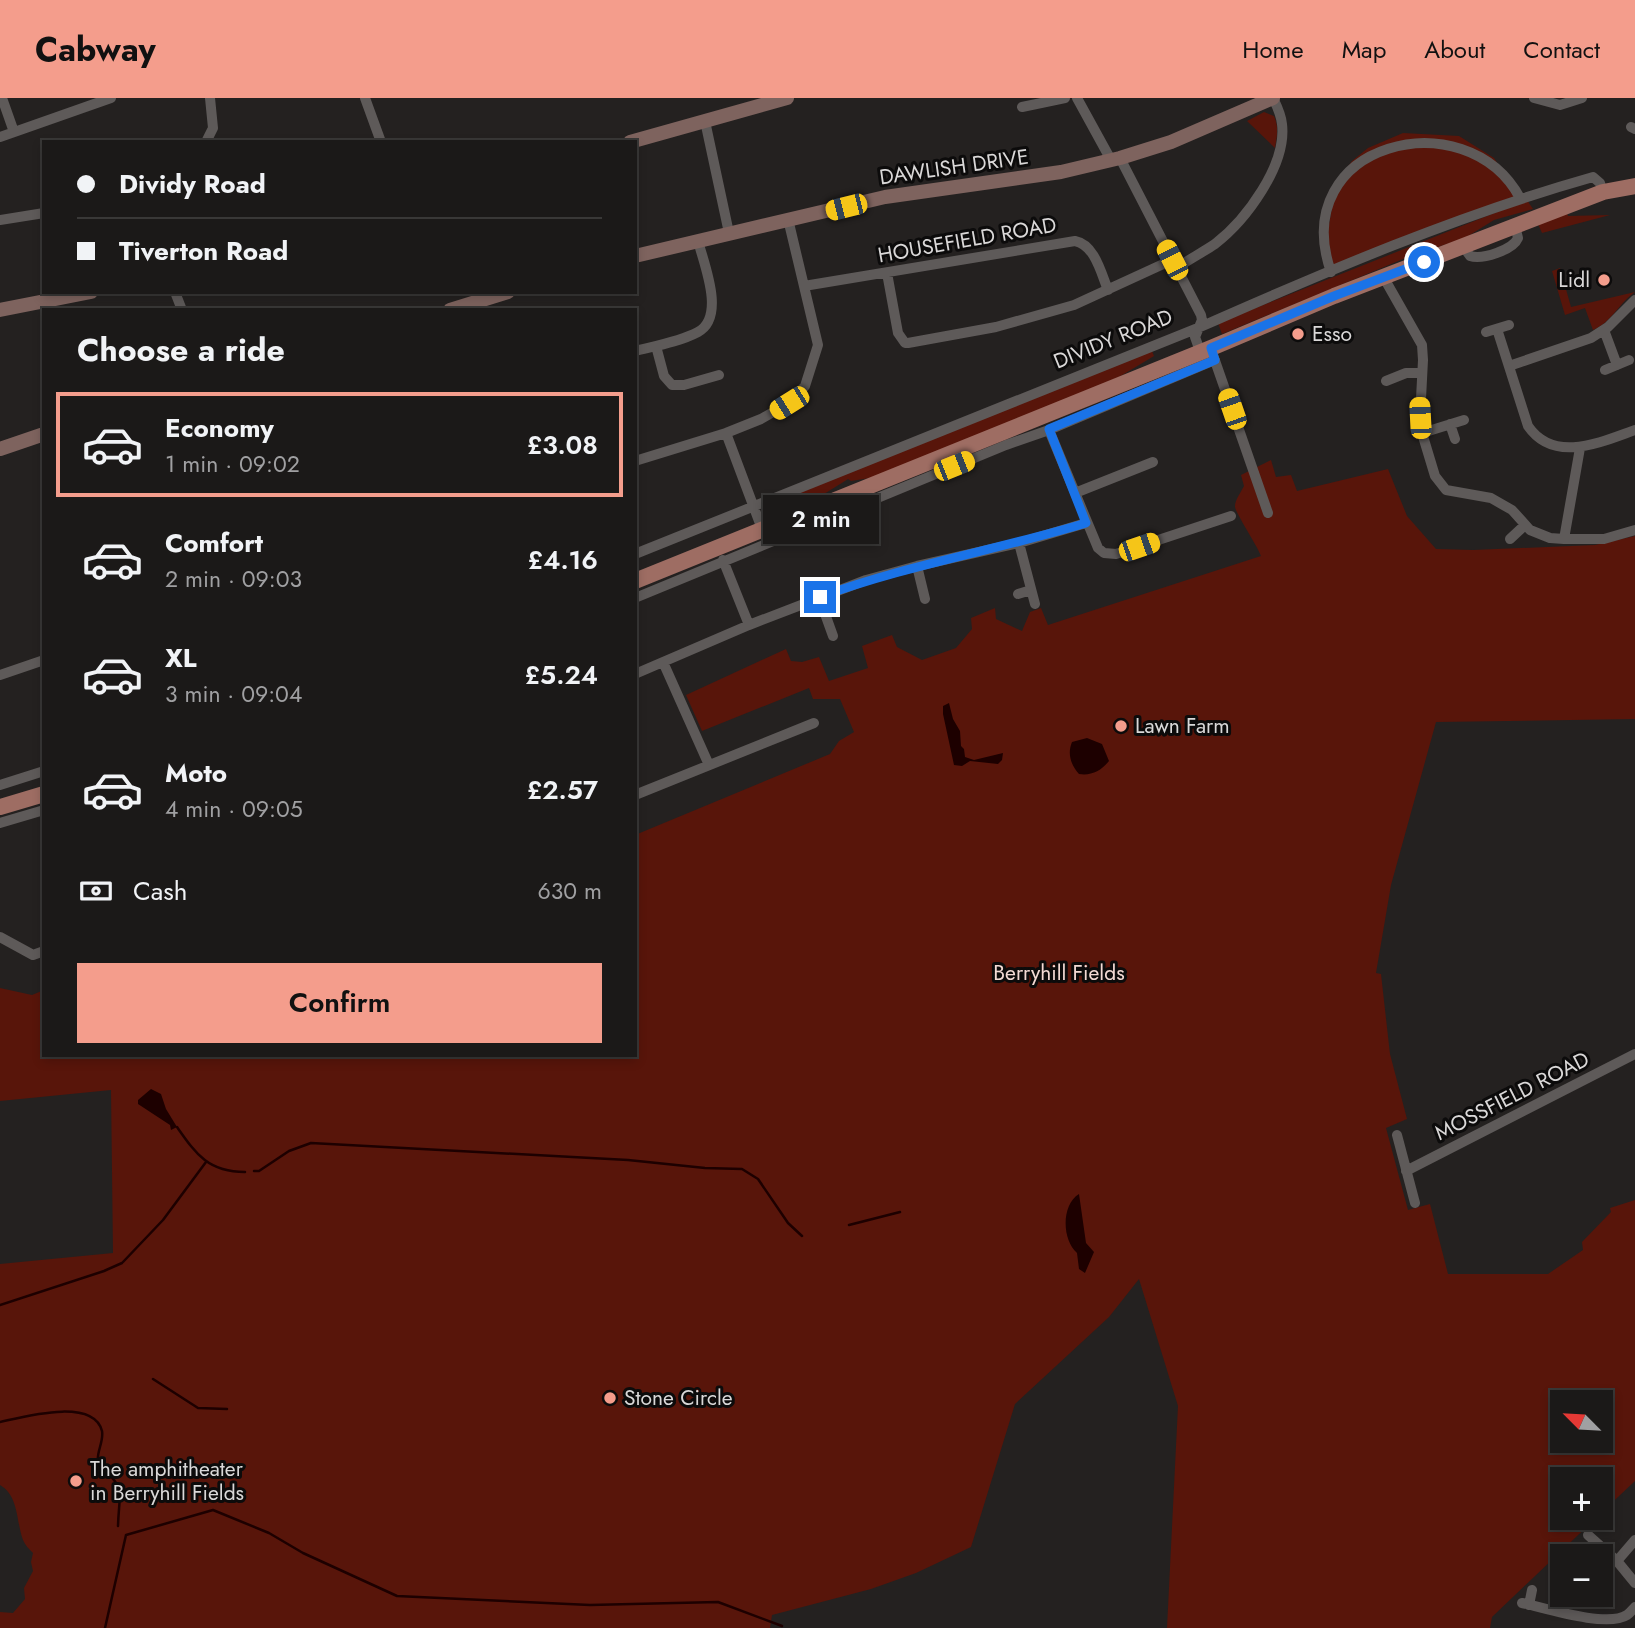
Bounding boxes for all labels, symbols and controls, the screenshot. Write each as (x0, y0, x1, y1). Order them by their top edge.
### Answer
text: Cabway (35, 26, 156, 73)
text: Home (1242, 32, 1304, 67)
text: Map (1342, 32, 1386, 67)
text: About (1424, 32, 1485, 67)
text: Contact (1523, 32, 1600, 67)
street label: DAWLISH DRIVE (878, 142, 1030, 192)
text: Dividy Road (119, 165, 266, 203)
car (824, 192, 869, 222)
street label: HOUSEFIELD ROAD (875, 210, 1059, 270)
text: Tiverton Road (119, 232, 288, 270)
car (1154, 237, 1191, 283)
route start (1408, 246, 1440, 278)
place label: Lidl (1558, 265, 1590, 295)
marker: Lidl (1596, 272, 1612, 288)
street label: DIVIDY ROAD (1049, 301, 1177, 377)
place label: Esso (1312, 319, 1352, 349)
marker: Esso (1290, 326, 1306, 342)
text: Choose a ride (77, 327, 285, 373)
car (766, 383, 813, 423)
car (1216, 386, 1249, 432)
car (1409, 396, 1432, 440)
text: Economy (165, 409, 274, 447)
icon: car (81, 413, 144, 476)
text: £3.08 (527, 426, 598, 464)
text: 1 min · 09:02 (165, 447, 300, 481)
car (931, 448, 978, 484)
callout: 2 min (762, 496, 878, 545)
text: 2 min (791, 502, 851, 536)
text: Comfort (165, 524, 263, 562)
icon: car (81, 528, 144, 591)
car (1116, 530, 1163, 564)
text: £4.16 (528, 541, 598, 579)
text: 2 min · 09:03 (165, 562, 302, 596)
route end (804, 581, 836, 613)
text: XL (165, 639, 197, 677)
icon: car (81, 643, 144, 706)
text: £5.24 (524, 656, 598, 694)
text: 3 min · 09:04 (165, 677, 302, 711)
place label: Lawn Farm (1135, 711, 1230, 741)
marker: Lawn Farm (1113, 718, 1129, 734)
text: Moto (165, 754, 227, 792)
icon: car (81, 758, 144, 821)
text: £2.57 (527, 771, 598, 809)
text: 4 min · 09:05 (165, 792, 303, 826)
icon: cash (77, 872, 115, 910)
text: Cash (133, 872, 187, 910)
text: 630 m (538, 874, 602, 908)
park label: Berryhill Fields (993, 958, 1125, 988)
button: Confirm (77, 963, 602, 1043)
street label: MOSSFIELD ROAD (1430, 1044, 1594, 1148)
place label: Stone Circle (624, 1383, 733, 1413)
marker: Stone Circle (602, 1390, 618, 1406)
north arrow (1550, 1390, 1614, 1452)
map controls (1550, 1390, 1613, 1607)
place label: The amphitheater in Berryhill Fields (90, 1454, 244, 1508)
button: + (1550, 1467, 1613, 1530)
marker: The amphitheater in Berryhill Fields (68, 1473, 84, 1489)
button: − (1550, 1544, 1613, 1607)

